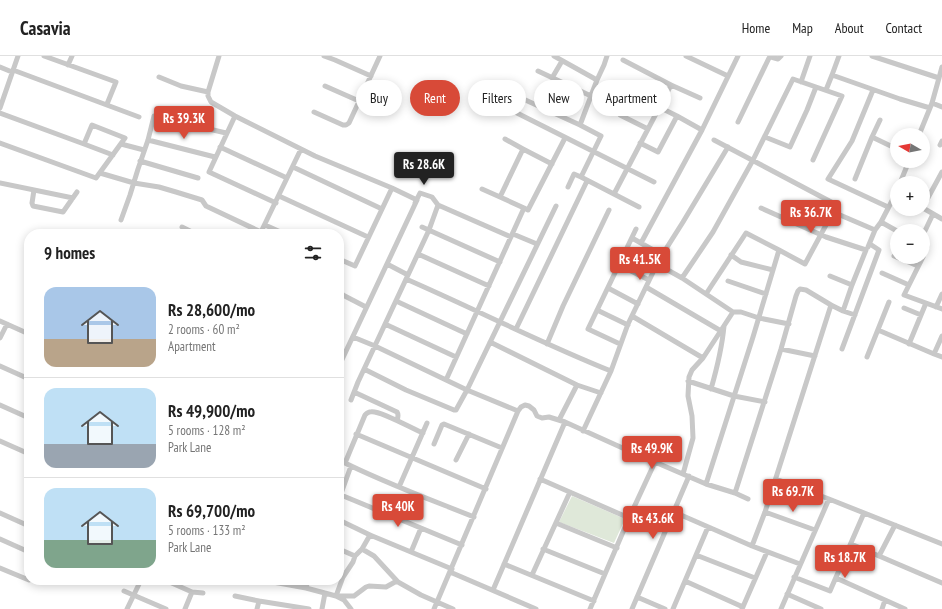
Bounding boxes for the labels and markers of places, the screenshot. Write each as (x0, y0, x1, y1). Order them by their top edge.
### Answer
pin: Rs 39.3K (143, 106, 225, 140)
pin: Rs 28.6K (383, 152, 465, 186)
pin: Rs 36.7K (770, 200, 852, 234)
pin: Rs 41.5K (599, 247, 681, 281)
pin: Rs 49.9K (611, 436, 693, 470)
pin: Rs 69.7K (752, 479, 834, 513)
pin: Rs 40K (365, 494, 431, 528)
pin: Rs 43.6K (612, 506, 694, 540)
pin: Rs 18.7K (804, 545, 886, 579)

